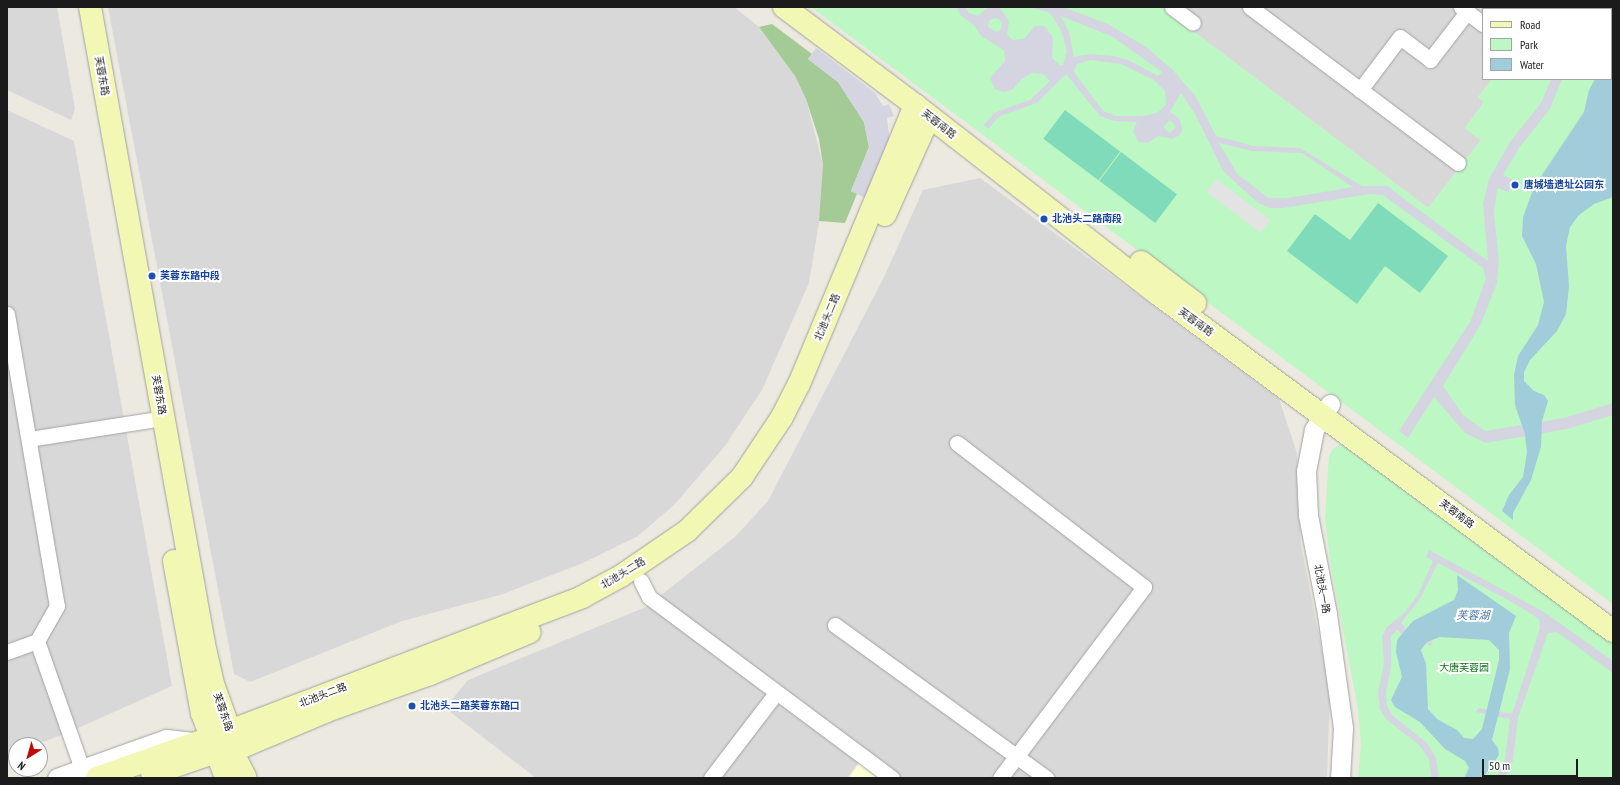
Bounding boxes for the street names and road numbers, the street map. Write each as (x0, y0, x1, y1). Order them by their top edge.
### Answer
street label: 芙蓉东路 (93, 55, 111, 97)
street label: 芙蓉南路 (920, 107, 958, 141)
street label: 北池头二路 (812, 292, 842, 342)
street label: 芙蓉南路 (1176, 305, 1216, 339)
street label: 芙蓉东路 (150, 374, 168, 416)
street label: 芙蓉南路 (1437, 497, 1477, 531)
street label: 北池头二路 (598, 555, 648, 591)
street label: 北池头一路 (1312, 563, 1332, 615)
street label: 北池头二路 (298, 680, 348, 710)
street label: 芙蓉东路 (211, 691, 235, 733)

